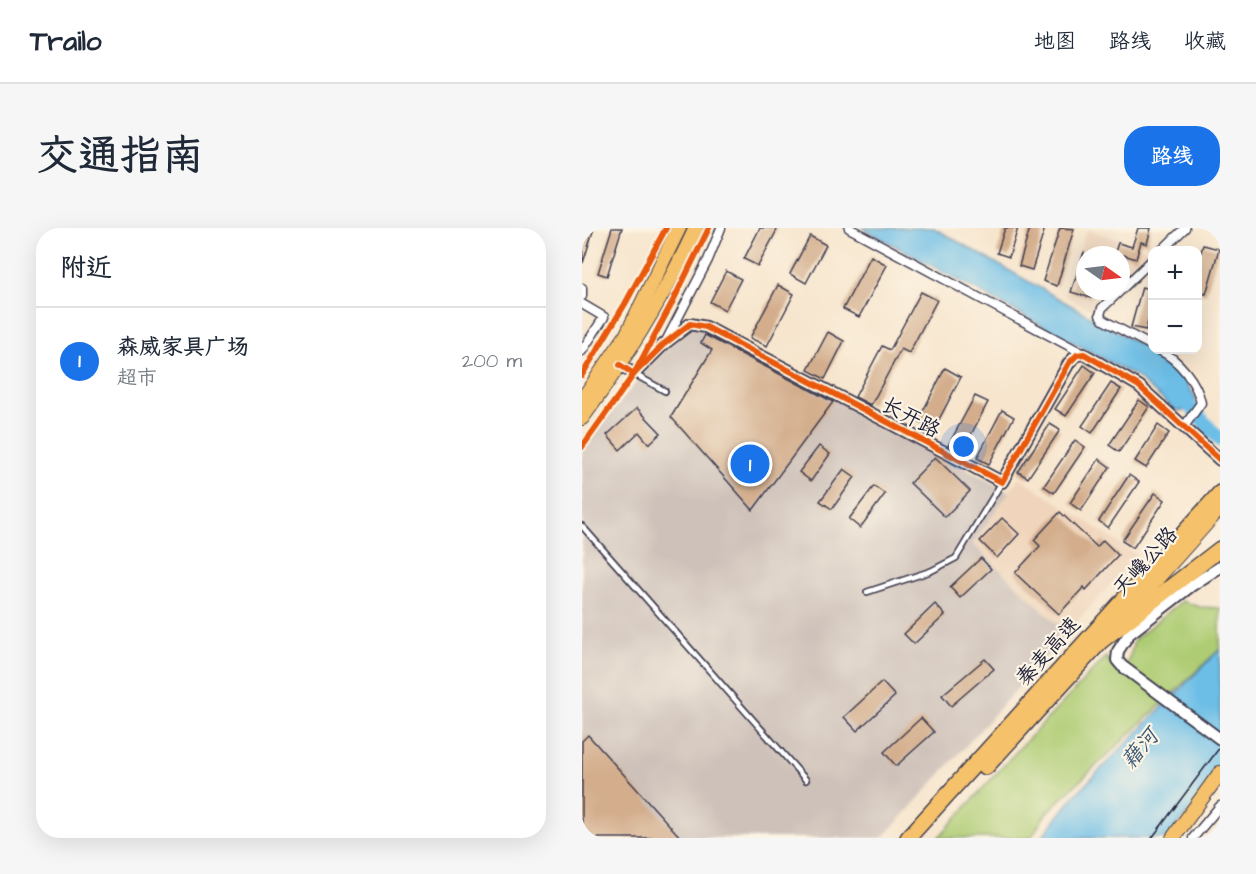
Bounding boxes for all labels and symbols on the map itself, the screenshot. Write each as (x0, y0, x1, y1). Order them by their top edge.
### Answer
north arrow (1076, 246, 1130, 300)
street label: 长开路 (876, 390, 945, 445)
your location (949, 432, 978, 461)
pin: 1 (730, 442, 770, 486)
street label: 天巉公路 (1106, 520, 1184, 602)
street label: 秦麦高速 (1009, 610, 1087, 692)
water label: 藉河 (1114, 720, 1168, 776)

